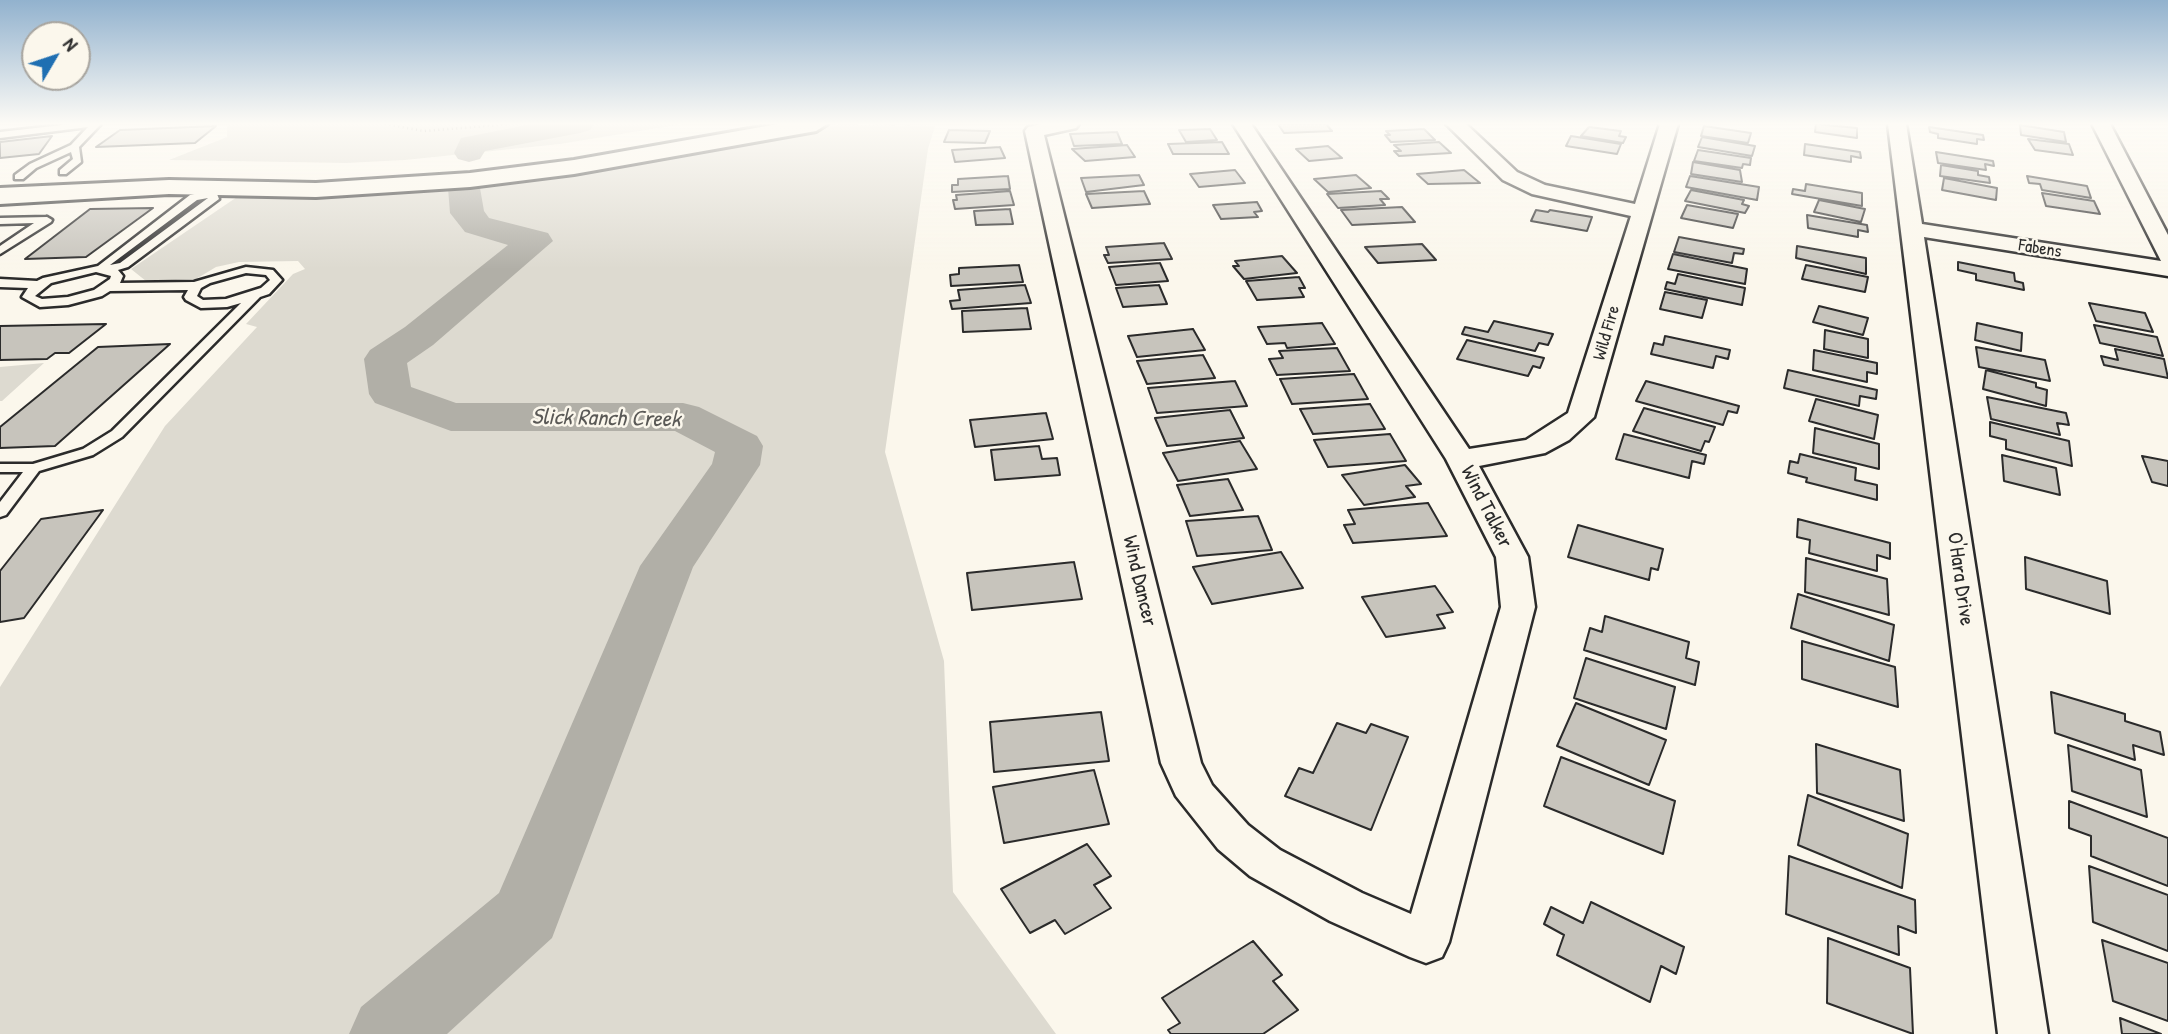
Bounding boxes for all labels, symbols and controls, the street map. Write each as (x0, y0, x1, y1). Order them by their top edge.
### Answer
north arrow (21, 21, 91, 91)
text: N (57, 32, 84, 56)
street label: Fabens (2017, 235, 2063, 263)
street label: Wild Fire (1589, 303, 1625, 363)
water label: Slick Ranch Creek (531, 404, 681, 434)
street label: Wind Talker (1455, 462, 1517, 552)
street label: O'Hara Drive (1941, 531, 1979, 627)
street label: Wind Dancer (1116, 533, 1162, 629)

